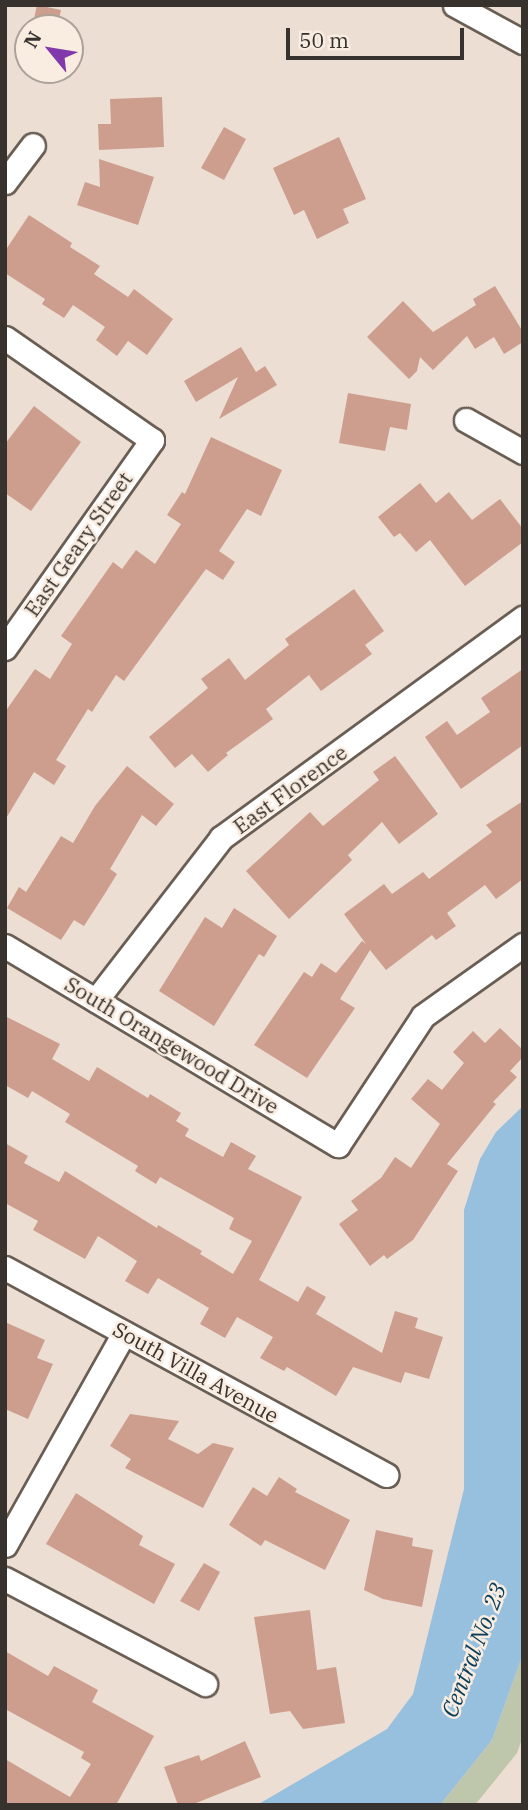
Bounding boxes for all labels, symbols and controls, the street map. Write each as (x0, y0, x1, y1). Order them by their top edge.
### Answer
north arrow (14, 14, 84, 84)
scale bar (290, 14, 468, 58)
text: 50 m (299, 26, 349, 54)
text: N (18, 27, 47, 52)
street label: East Geary Street (19, 467, 137, 621)
street label: East Florence (228, 739, 352, 839)
street label: South Orangewood Drive (60, 971, 284, 1119)
street label: South Villa Avenue (109, 1316, 283, 1428)
water label: Central No. 23 (435, 1579, 511, 1721)

